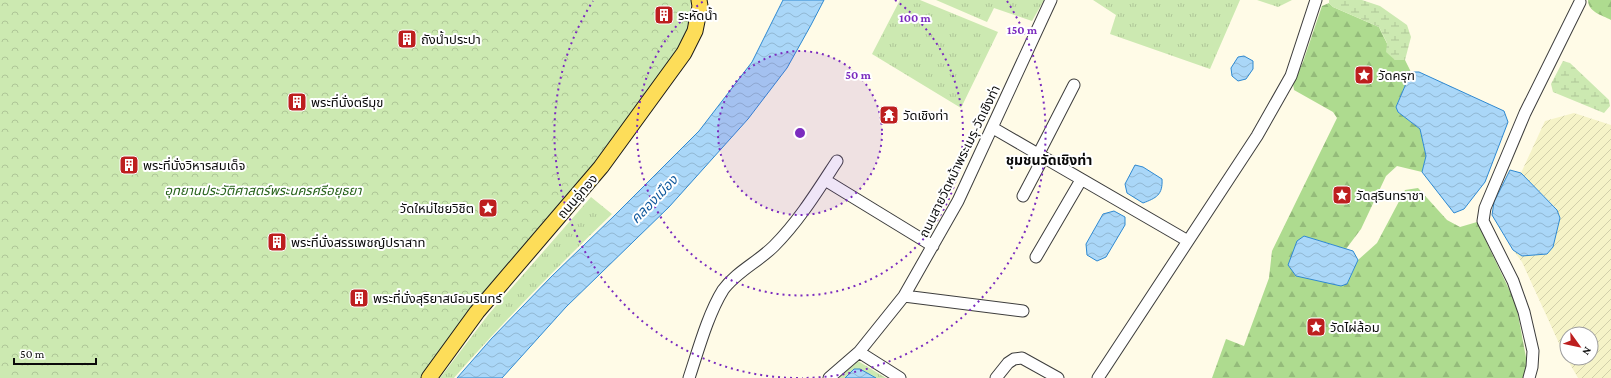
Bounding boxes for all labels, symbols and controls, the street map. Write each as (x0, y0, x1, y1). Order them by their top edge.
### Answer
building icon: ระหัดน้ำ (653, 4, 675, 26)
place label: ระหัดน้ำ (678, 6, 718, 23)
text: 100 m (899, 11, 932, 25)
text: 150 m (1007, 23, 1038, 37)
building icon: ถังน้ำประปา (396, 28, 418, 50)
place label: ถังน้ำประปา (421, 30, 481, 47)
place icon: วัดครุฑ (1353, 64, 1375, 86)
text: 50 m (845, 68, 872, 82)
place label: วัดครุฑ (1378, 68, 1415, 83)
street label: ถนนสายวัดหน้าพระเมรุ-วัดเชิงท่า (916, 83, 1003, 240)
building icon: พระที่นั่งตรีมุข (286, 91, 308, 113)
place label: พระที่นั่งตรีมุข (311, 93, 383, 110)
temple icon: วัดเชิงท่า (878, 104, 900, 126)
place label: วัดเชิงท่า (903, 108, 948, 123)
centre of rings (793, 126, 807, 140)
district label: ชุมชนวัดเชิงท่า (1006, 152, 1092, 169)
building icon: พระที่นั่งวิหารสมเด็จ (118, 154, 140, 176)
place label: พระที่นั่งวิหารสมเด็จ (143, 156, 245, 173)
street label: ถนนอู่ทอง (554, 171, 601, 221)
water label: คลองเมือง (627, 171, 682, 226)
park label: อุทยานประวัติศาสตร์พระนครศรีอยุธยา (165, 183, 362, 199)
place icon: วัดสุรินทราชา (1331, 184, 1353, 206)
place label: วัดสุรินทราชา (1356, 188, 1424, 203)
place icon: วัดใหม่ไชยวิชิต (477, 197, 499, 219)
place label: วัดใหม่ไชยวิชิต (400, 201, 474, 216)
building icon: พระที่นั่งสรรเพชญ์ปราสาท (266, 231, 288, 253)
place label: พระที่นั่งสรรเพชญ์ปราสาท (291, 233, 425, 250)
building icon: พระที่นั่งสุริยาสน์อมรินทร์ (348, 287, 370, 309)
place label: พระที่นั่งสุริยาสน์อมรินทร์ (373, 289, 502, 306)
place icon: วัดไผ่ล้อม (1305, 316, 1327, 338)
place label: วัดไผ่ล้อม (1330, 320, 1380, 335)
north arrow (1559, 326, 1599, 366)
scale bar (14, 340, 96, 366)
text: N (1580, 345, 1594, 358)
text: 50 m (20, 347, 45, 361)

